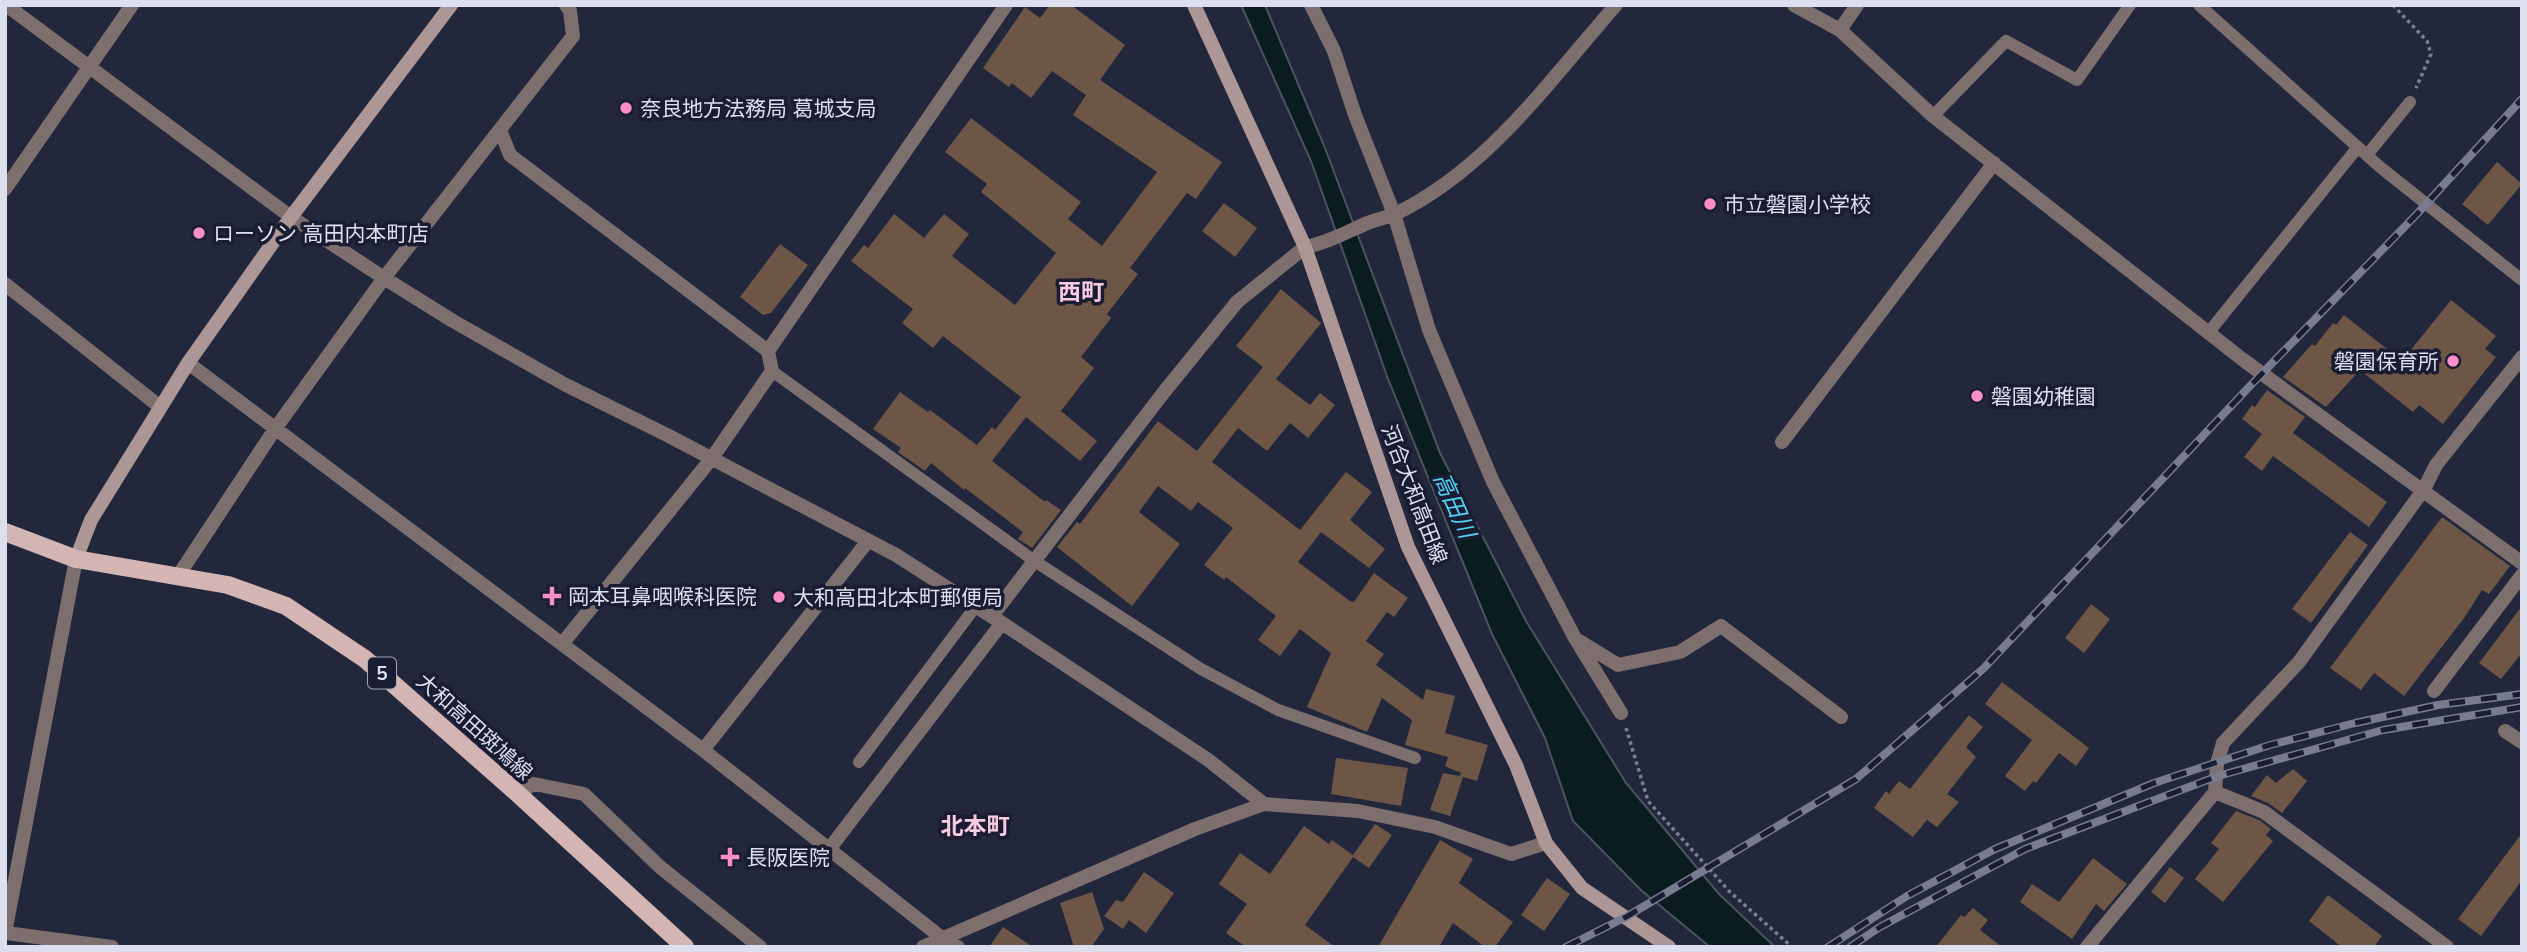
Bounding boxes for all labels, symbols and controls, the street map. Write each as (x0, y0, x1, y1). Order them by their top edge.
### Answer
place label: 奈良地方法務局 葛城支局 (640, 95, 876, 121)
marker: 奈良地方法務局 葛城支局 (618, 100, 634, 116)
place label: 市立磐園小学校 (1724, 191, 1871, 217)
marker: 市立磐園小学校 (1702, 196, 1718, 212)
place label: ローソン 高田内本町店 (213, 220, 428, 246)
marker: ローソン 高田内本町店 (191, 225, 207, 241)
district label: 西町 (1058, 277, 1104, 306)
place label: 磐園保育所 (2334, 348, 2439, 374)
marker: 磐園保育所 (2445, 353, 2461, 369)
place label: 磐園幼稚園 (1991, 383, 2096, 409)
marker: 磐園幼稚園 (1969, 388, 1985, 404)
street label: 河合大和高田線 (1377, 421, 1453, 567)
water label: 高田川 (1428, 468, 1483, 545)
place label: 岡本耳鼻咽喉科医院 (568, 583, 757, 609)
place label: 大和高田北本町郵便局 (793, 584, 1003, 610)
marker: 岡本耳鼻咽喉科医院 (542, 586, 562, 606)
marker: 大和高田北本町郵便局 (771, 589, 787, 605)
road number: 5 (368, 658, 396, 688)
street label: 大和高田斑鳩線 (412, 667, 538, 785)
district label: 北本町 (941, 811, 1010, 840)
place label: 長阪医院 (746, 844, 830, 870)
marker: 長阪医院 (720, 847, 740, 867)

